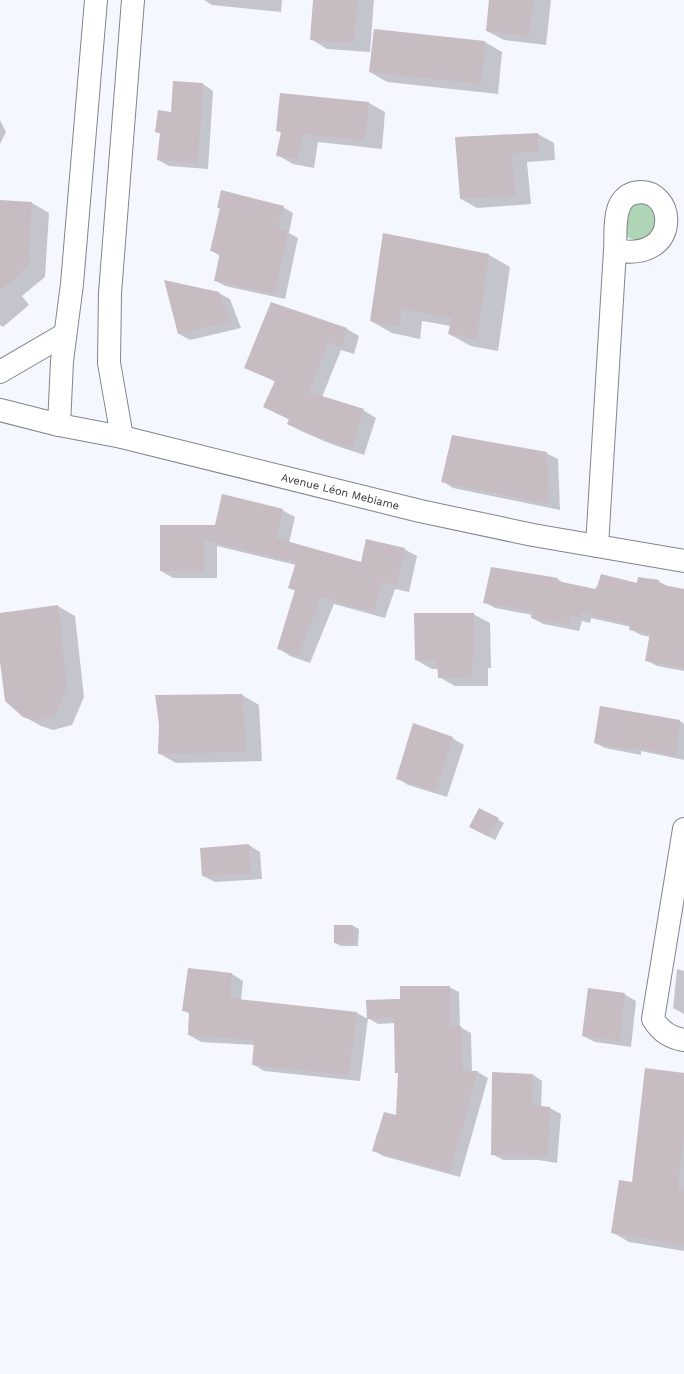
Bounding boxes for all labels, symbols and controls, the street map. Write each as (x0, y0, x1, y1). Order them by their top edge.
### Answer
street label: Avenue Léon Mebiame (280, 471, 401, 513)

